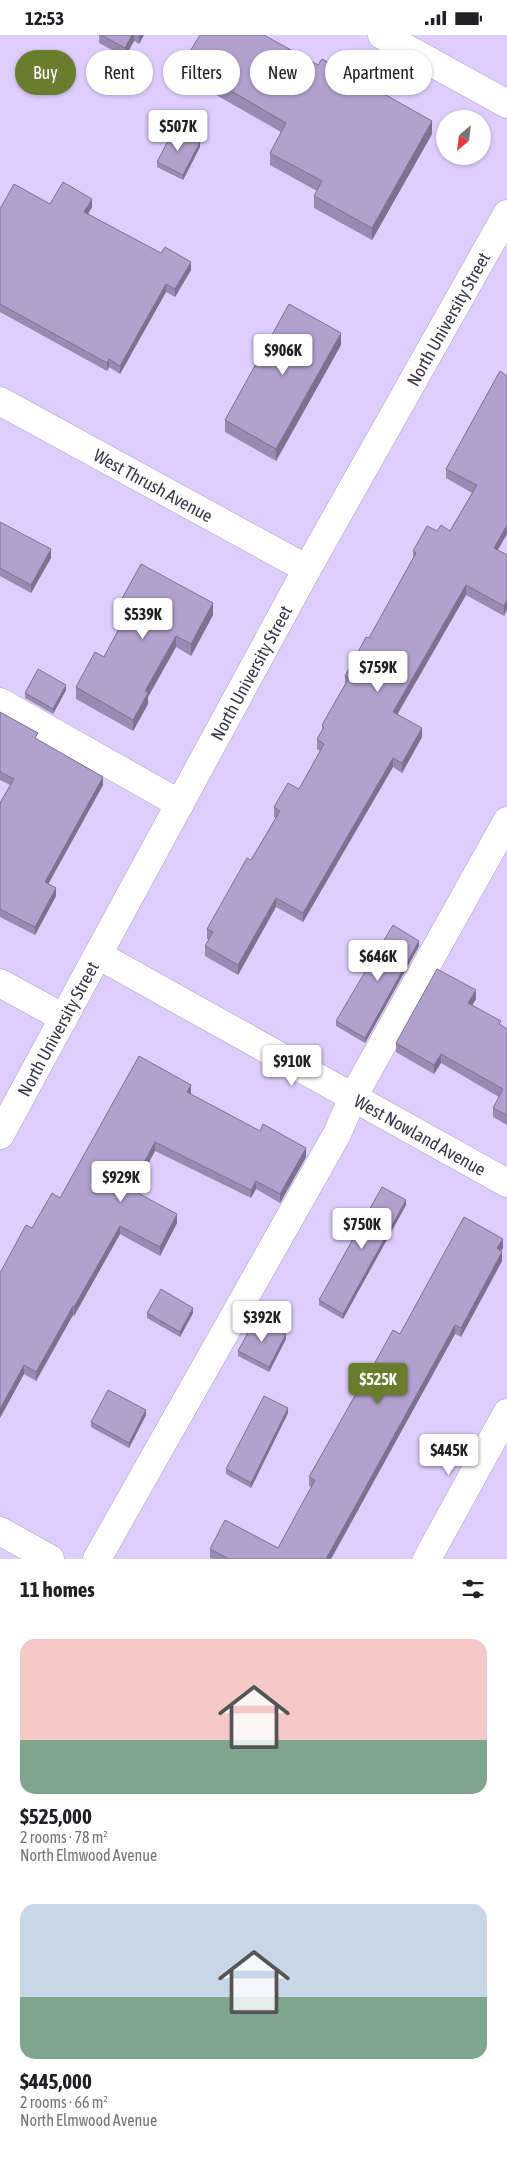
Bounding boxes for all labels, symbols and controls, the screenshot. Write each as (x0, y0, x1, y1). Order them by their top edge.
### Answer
text: 12:53 (25, 7, 64, 29)
chip: Buy (15, 50, 76, 95)
chip: Rent (86, 50, 153, 95)
chip: Filters (163, 50, 240, 95)
chip: New (250, 50, 315, 95)
chip: Apartment (325, 50, 432, 95)
pin: $507K (143, 109, 213, 152)
north arrow (436, 110, 491, 165)
map controls (436, 110, 491, 165)
text: $507K (159, 117, 197, 135)
street label: North University Street (402, 248, 494, 389)
pin: $906K (248, 333, 318, 376)
text: $906K (264, 341, 302, 359)
street label: West Thrush Avenue (90, 444, 217, 526)
pin: $539K (108, 597, 178, 640)
street label: North University Street (206, 602, 296, 744)
text: $539K (124, 605, 162, 623)
pin: $759K (343, 651, 413, 693)
text: $759K (359, 658, 397, 676)
pin: $646K (343, 939, 413, 982)
text: $646K (359, 947, 397, 965)
street label: North University Street (13, 958, 103, 1100)
pin: $910K (257, 1045, 327, 1087)
text: $910K (273, 1052, 311, 1070)
street label: West Nowland Avenue (351, 1090, 490, 1180)
pin: $929K (86, 1161, 156, 1203)
text: $929K (102, 1168, 140, 1186)
pin: $750K (327, 1207, 397, 1250)
text: $750K (343, 1215, 381, 1233)
pin: $392K (227, 1301, 297, 1343)
text: $392K (243, 1308, 281, 1326)
pin: $525K (343, 1363, 413, 1405)
text: $525K (359, 1370, 397, 1388)
pin: $445K (414, 1433, 484, 1476)
text: $445K (430, 1441, 468, 1459)
icon: filters (459, 1575, 487, 1603)
text: 11 homes (20, 1577, 95, 1601)
icon: home (209, 1672, 299, 1762)
text: $525,000 (20, 1804, 92, 1828)
text: 2 rooms · 78 m² (20, 1828, 108, 1846)
text: North Elmwood Avenue (20, 1846, 157, 1864)
icon: home (209, 1937, 299, 2027)
text: $445,000 (20, 2069, 92, 2093)
text: 2 rooms · 66 m² (20, 2093, 108, 2111)
text: North Elmwood Avenue (20, 2111, 157, 2129)

